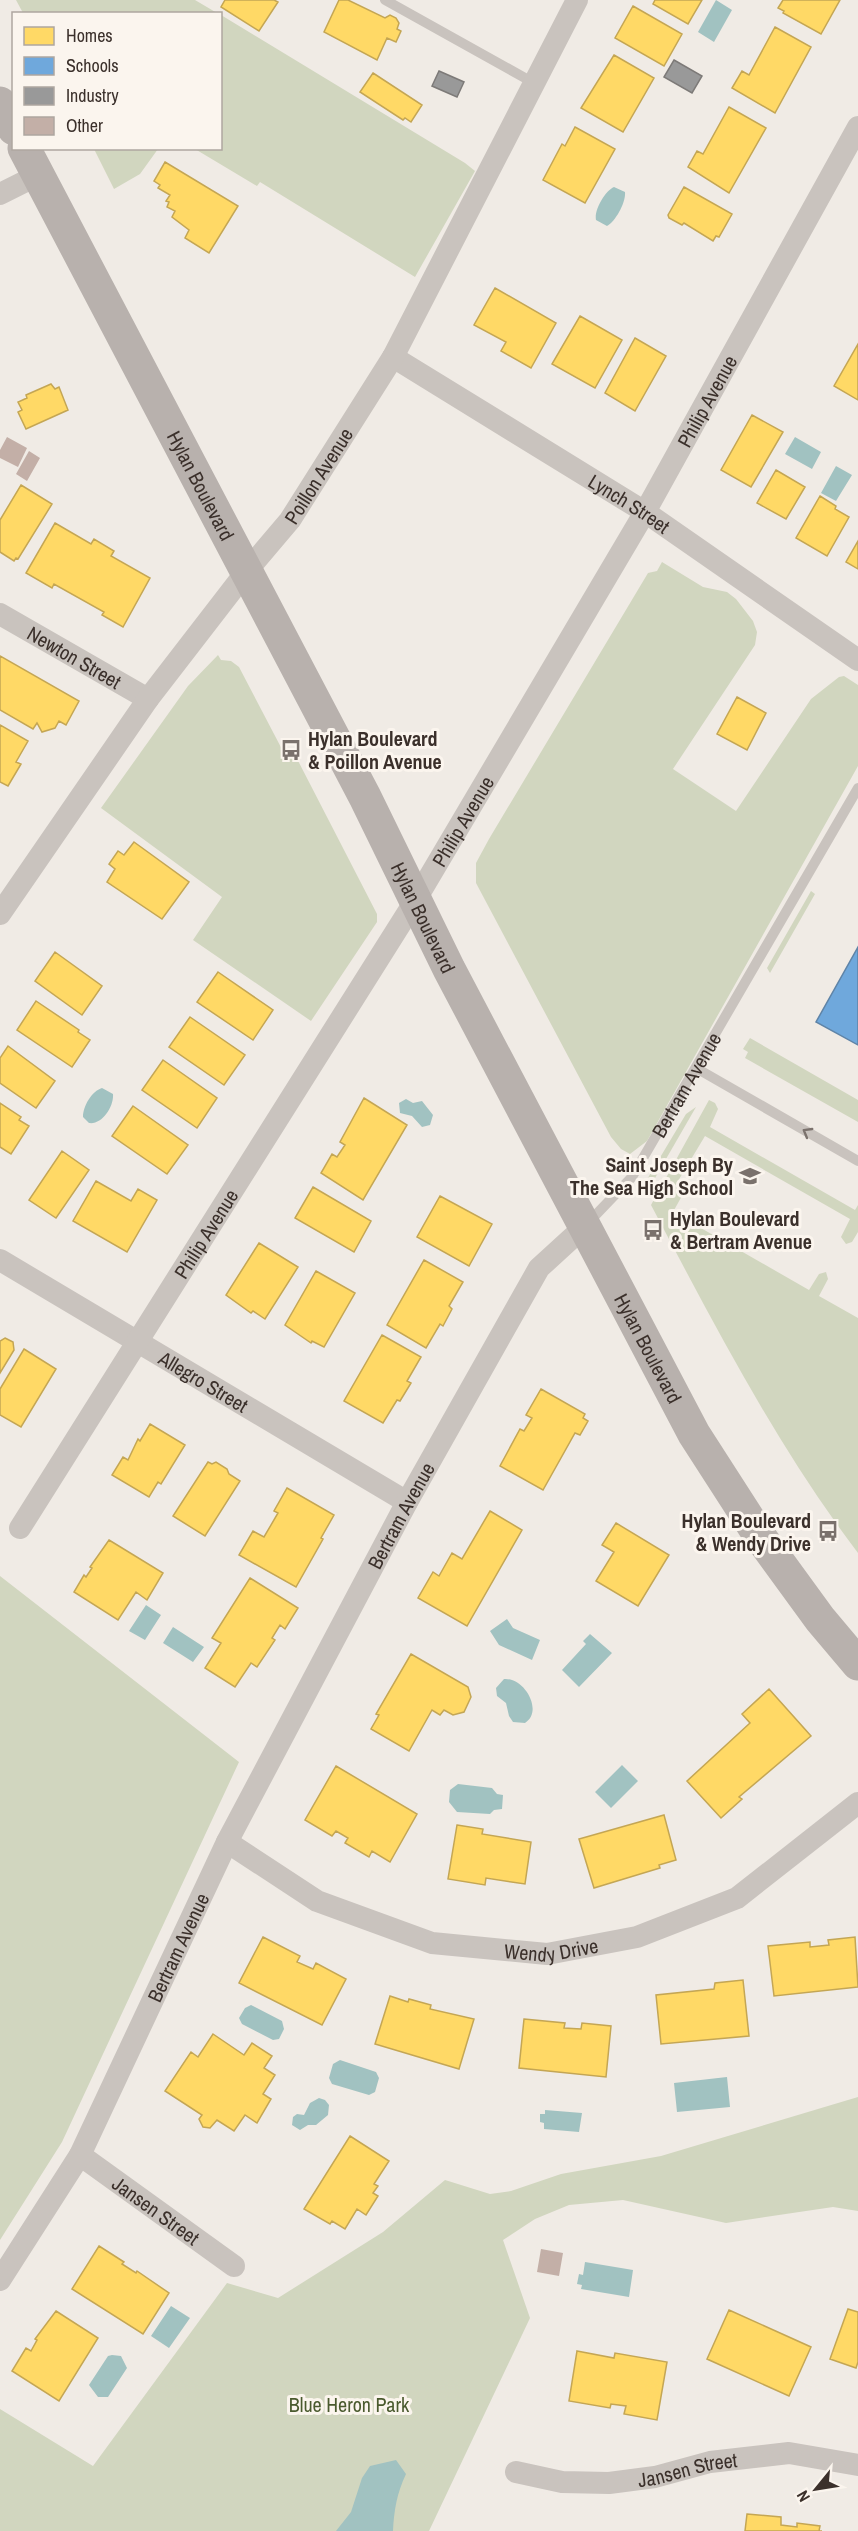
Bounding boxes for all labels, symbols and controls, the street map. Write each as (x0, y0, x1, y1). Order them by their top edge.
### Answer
legend (12, 12, 222, 150)
text: Homes (66, 23, 113, 48)
text: Schools (66, 53, 119, 78)
text: Industry (66, 83, 119, 108)
text: Other (66, 113, 103, 138)
street label: Philip Avenue (670, 350, 743, 452)
street label: Poillon Avenue (277, 422, 359, 529)
street label: Hylan Boulevard (161, 426, 241, 545)
street label: Lynch Street (584, 467, 676, 539)
street label: Newton Street (23, 619, 127, 695)
place label: Hylan Boulevard & Poillon Avenue (308, 725, 442, 775)
bus stop icon: Hylan Boulevard & Poillon Avenue (279, 738, 303, 762)
street label: Philip Avenue (425, 771, 500, 871)
street label: Hylan Boulevard (385, 857, 462, 977)
street label: Bertram Avenue (645, 1027, 727, 1142)
one-way arrow (803, 1128, 813, 1139)
place label: Saint Joseph By The Sea High School (570, 1151, 734, 1201)
school or university icon: Saint Joseph By The Sea High School (738, 1164, 762, 1188)
street label: Philip Avenue (167, 1184, 244, 1283)
place label: Hylan Boulevard & Bertram Avenue (670, 1205, 812, 1255)
bus stop icon: Hylan Boulevard & Bertram Avenue (641, 1218, 665, 1242)
street label: Hylan Boulevard (609, 1289, 689, 1408)
street label: Allegro Street (153, 1344, 254, 1418)
street label: Bertram Avenue (361, 1457, 440, 1573)
place label: Hylan Boulevard & Wendy Drive (682, 1507, 811, 1557)
bus stop icon: Hylan Boulevard & Wendy Drive (816, 1519, 840, 1543)
street label: Bertram Avenue (140, 1888, 215, 2006)
street label: Wendy Drive (503, 1931, 600, 1967)
street label: Jansen Street (107, 2169, 206, 2251)
park label: Blue Heron Park (289, 2391, 410, 2418)
street label: Jansen Street (636, 2445, 739, 2493)
north arrow (786, 2459, 846, 2519)
text: N (791, 2487, 815, 2506)

